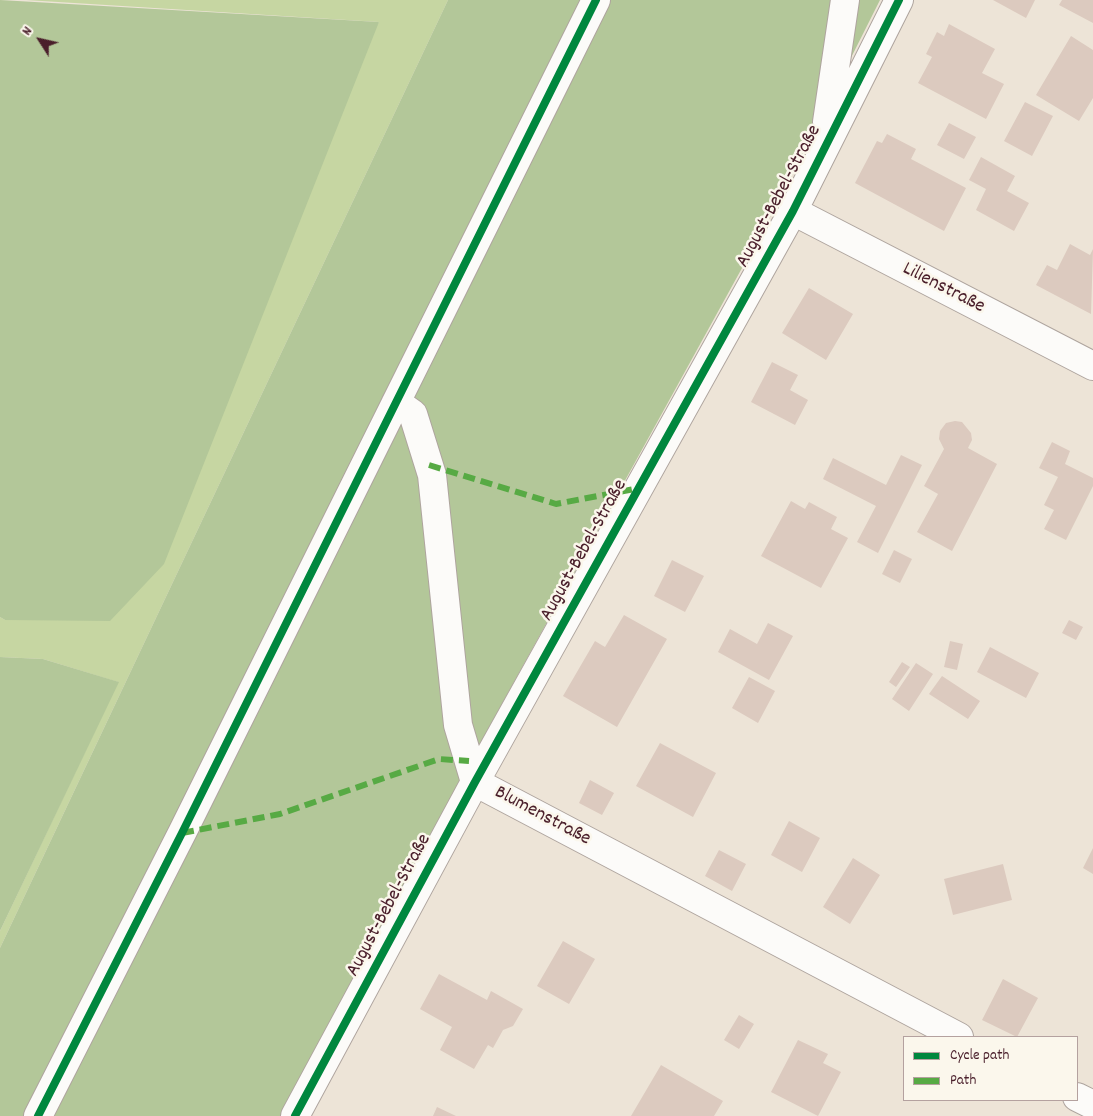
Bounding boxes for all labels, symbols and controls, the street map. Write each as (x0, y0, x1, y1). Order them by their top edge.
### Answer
north arrow (15, 15, 65, 65)
text: N (18, 23, 38, 40)
street label: August-Bebel-Straße (732, 122, 828, 272)
street label: Lilienstraße (898, 258, 988, 320)
street label: August-Bebel-Straße (536, 476, 634, 626)
street label: Blumenstraße (490, 782, 594, 852)
street label: August-Bebel-Straße (342, 831, 438, 981)
legend (903, 1036, 1078, 1101)
text: Cycle path (950, 1045, 1009, 1067)
text: Path (950, 1070, 976, 1092)

